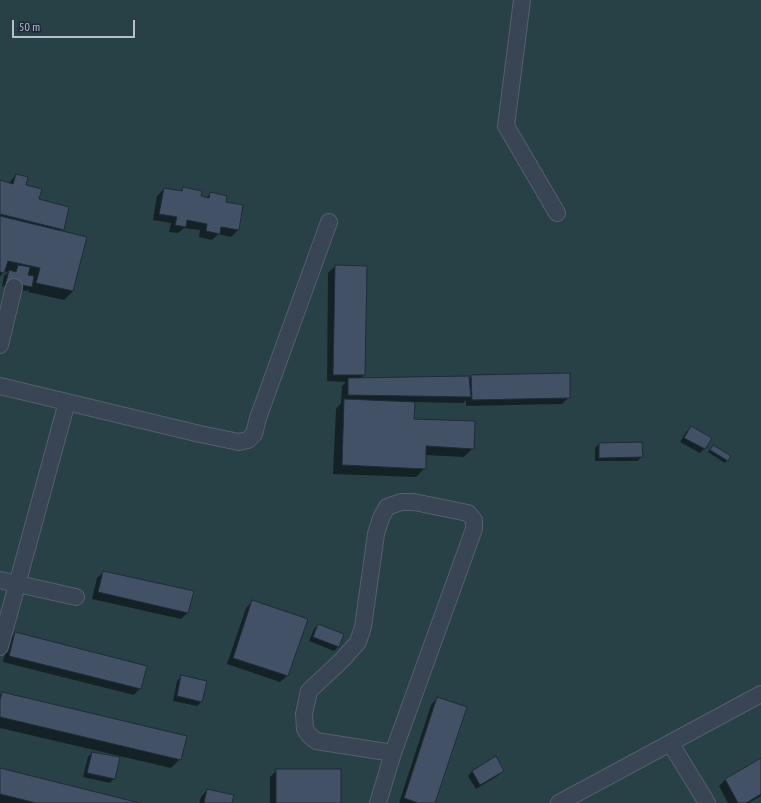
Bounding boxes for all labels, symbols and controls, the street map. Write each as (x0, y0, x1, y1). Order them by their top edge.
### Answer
scale bar (14, 12, 137, 38)
text: 50 m (19, 19, 40, 34)

